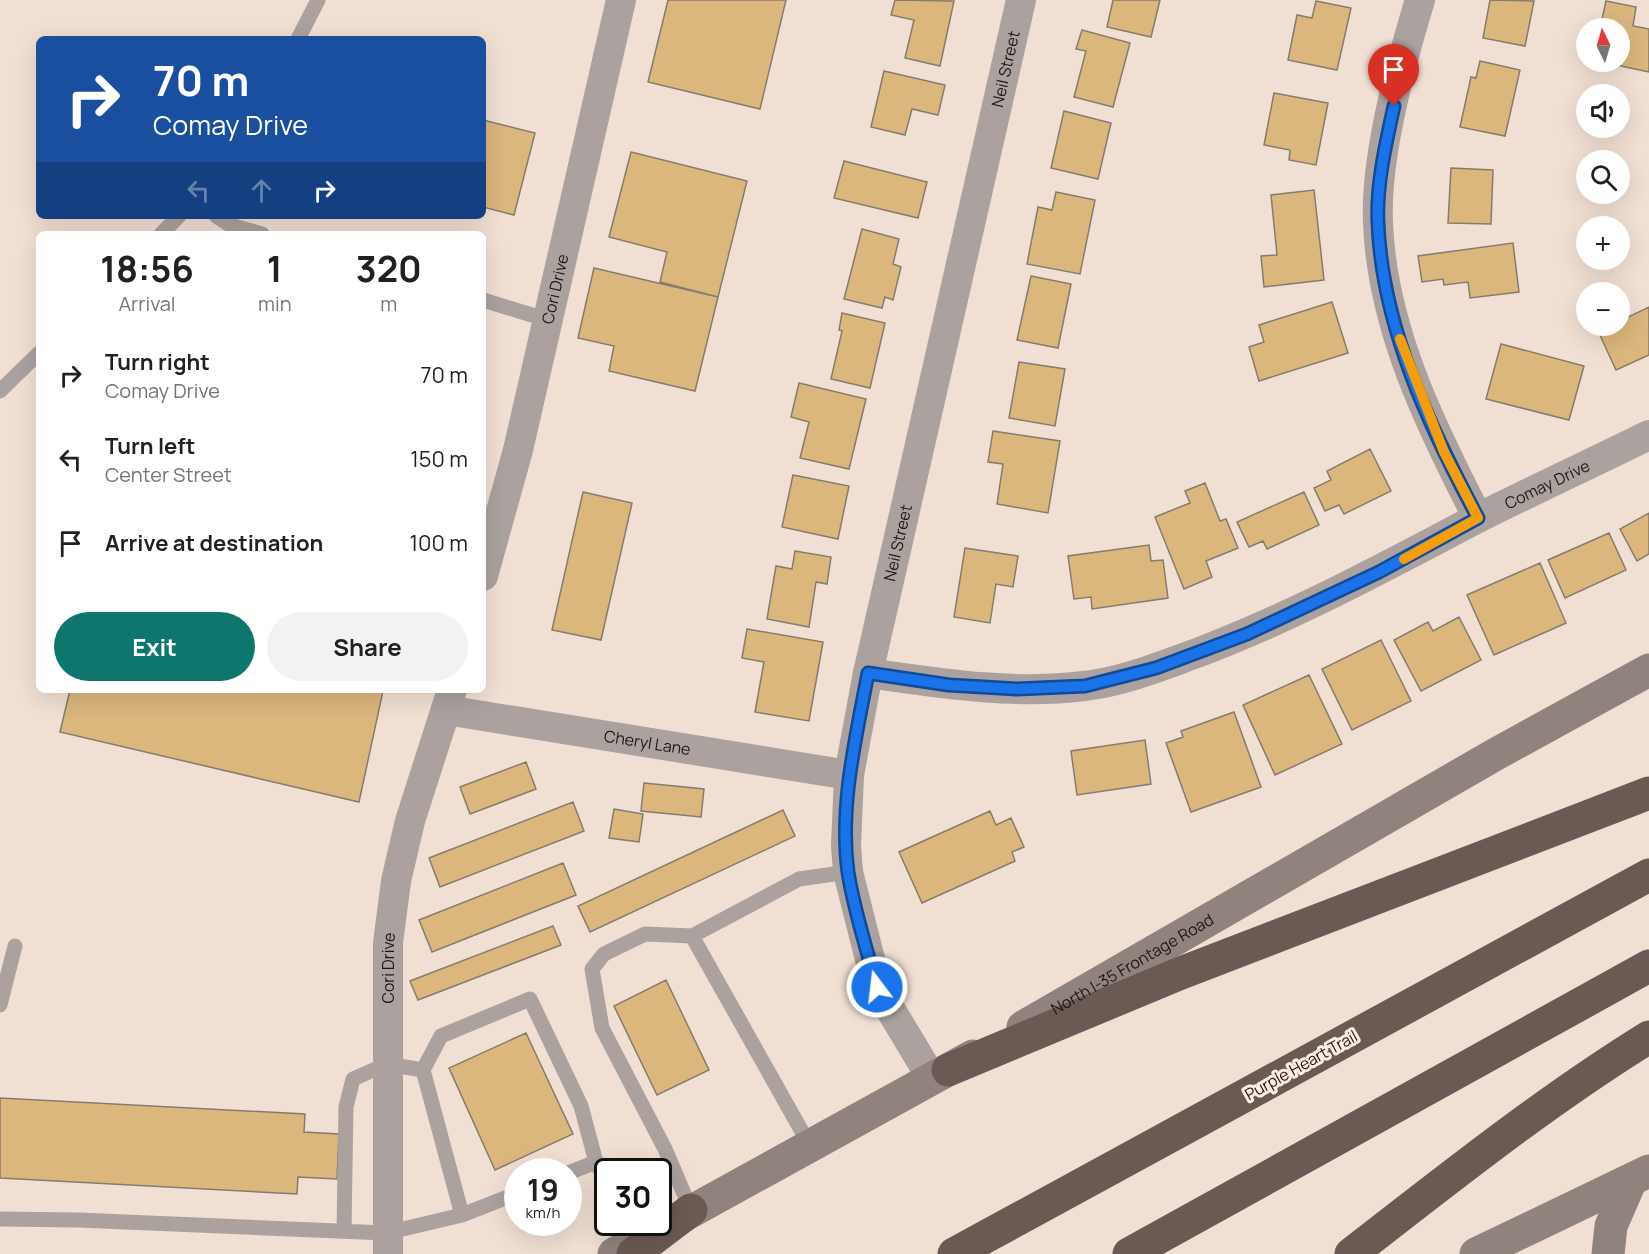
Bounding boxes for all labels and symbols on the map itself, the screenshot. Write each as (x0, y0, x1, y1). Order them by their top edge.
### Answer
north arrow (1576, 18, 1630, 72)
street label: Neil Street (986, 28, 1025, 109)
pin (1368, 44, 1419, 106)
street label: Cori Drive (536, 252, 574, 326)
street label: Comay Drive (1501, 454, 1593, 514)
street label: Neil Street (878, 502, 917, 583)
street label: Cheryl Lane (603, 725, 692, 760)
street label: North I-35 Frontage Road (1047, 908, 1218, 1020)
street label: Cori Drive (377, 931, 400, 1004)
position arrow (845, 955, 909, 1019)
street label: Purple Heart Trail (1241, 1025, 1361, 1105)
speed limit sign: 30 (594, 1158, 672, 1236)

